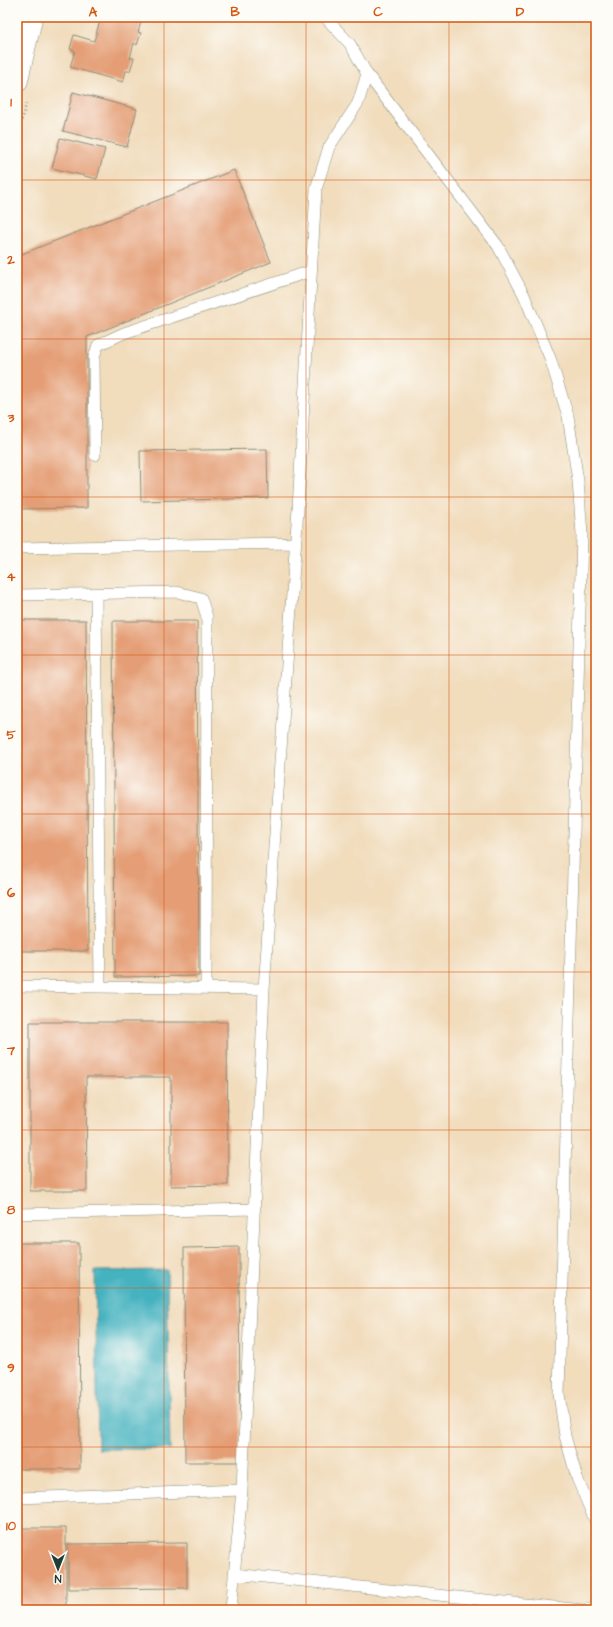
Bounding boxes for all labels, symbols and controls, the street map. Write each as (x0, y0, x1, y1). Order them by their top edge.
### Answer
text: A (89, 3, 98, 21)
text: B (230, 3, 240, 21)
text: C (373, 3, 383, 21)
text: D (516, 3, 525, 21)
text: 1 (10, 93, 12, 111)
text: 2 (6, 251, 15, 269)
text: 3 (7, 409, 15, 427)
text: 4 (7, 568, 16, 586)
text: 5 (6, 726, 16, 744)
text: 6 (7, 884, 16, 902)
text: 7 (6, 1042, 16, 1060)
text: 8 (7, 1201, 16, 1219)
text: 9 (7, 1359, 15, 1377)
text: 10 (6, 1517, 17, 1535)
north arrow (38, 1549, 78, 1589)
text: N (54, 1571, 61, 1586)

